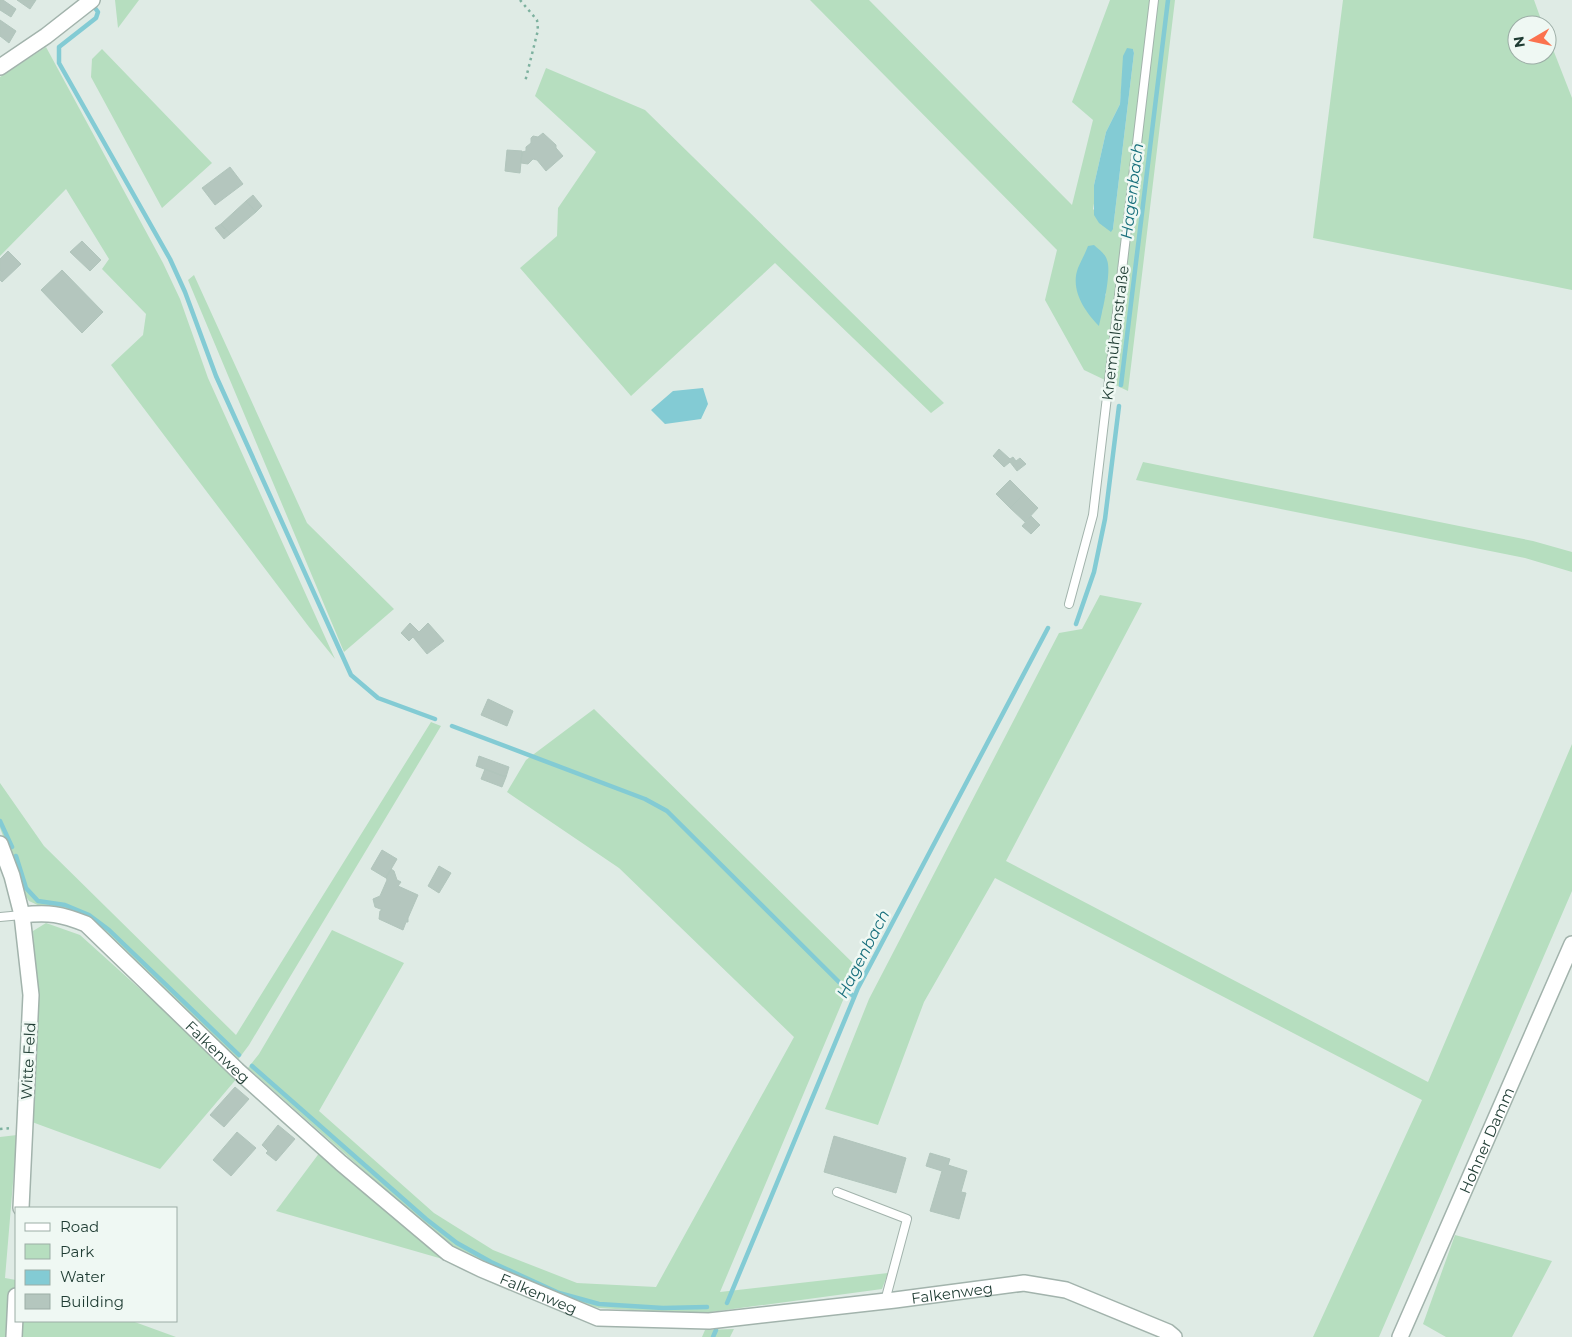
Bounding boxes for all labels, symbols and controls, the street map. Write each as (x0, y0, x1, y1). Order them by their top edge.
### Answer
north arrow (1507, 15, 1557, 65)
text: N (1509, 35, 1529, 49)
water label: Hagenbach (1117, 142, 1147, 240)
street label: Knemühlenstraße (1097, 264, 1133, 402)
water label: Hagenbach (833, 907, 893, 1001)
street label: Falkenweg (182, 1016, 254, 1087)
street label: Witte Feld (16, 1022, 40, 1100)
street label: Hohner Damm (1455, 1084, 1518, 1196)
legend (15, 1207, 178, 1322)
text: Road (60, 1217, 99, 1236)
text: Park (60, 1242, 94, 1261)
text: Water (60, 1267, 106, 1286)
street label: Falkenweg (497, 1268, 580, 1318)
street label: Falkenweg (910, 1278, 994, 1307)
text: Building (60, 1292, 124, 1311)

